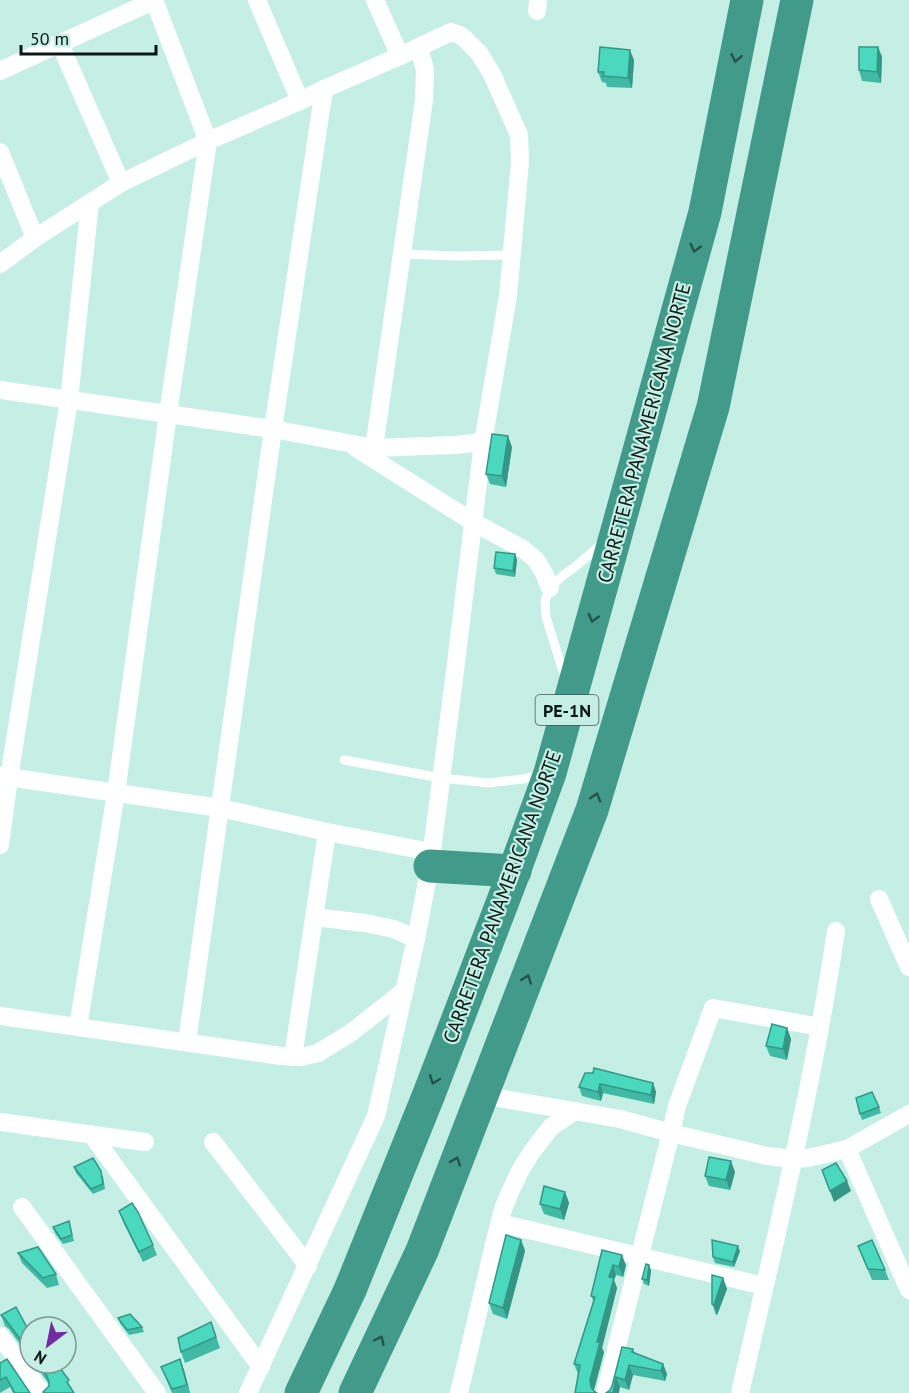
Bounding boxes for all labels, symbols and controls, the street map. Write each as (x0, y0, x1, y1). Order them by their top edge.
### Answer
scale bar (21, 18, 156, 56)
text: 50 m (30, 27, 69, 50)
one-way arrow (730, 52, 743, 62)
one-way arrow (690, 242, 702, 253)
street label: CARRETERA PANAMERICANA NORTE (591, 280, 697, 586)
one-way arrow (587, 613, 600, 623)
road number: PE-1N (536, 695, 598, 725)
street label: CARRETERA PANAMERICANA NORTE (437, 747, 567, 1047)
one-way arrow (589, 792, 601, 803)
one-way arrow (520, 974, 532, 985)
one-way arrow (429, 1074, 441, 1085)
one-way arrow (449, 1156, 462, 1166)
north arrow (18, 1315, 78, 1375)
one-way arrow (373, 1335, 385, 1346)
text: N (30, 1346, 50, 1369)

